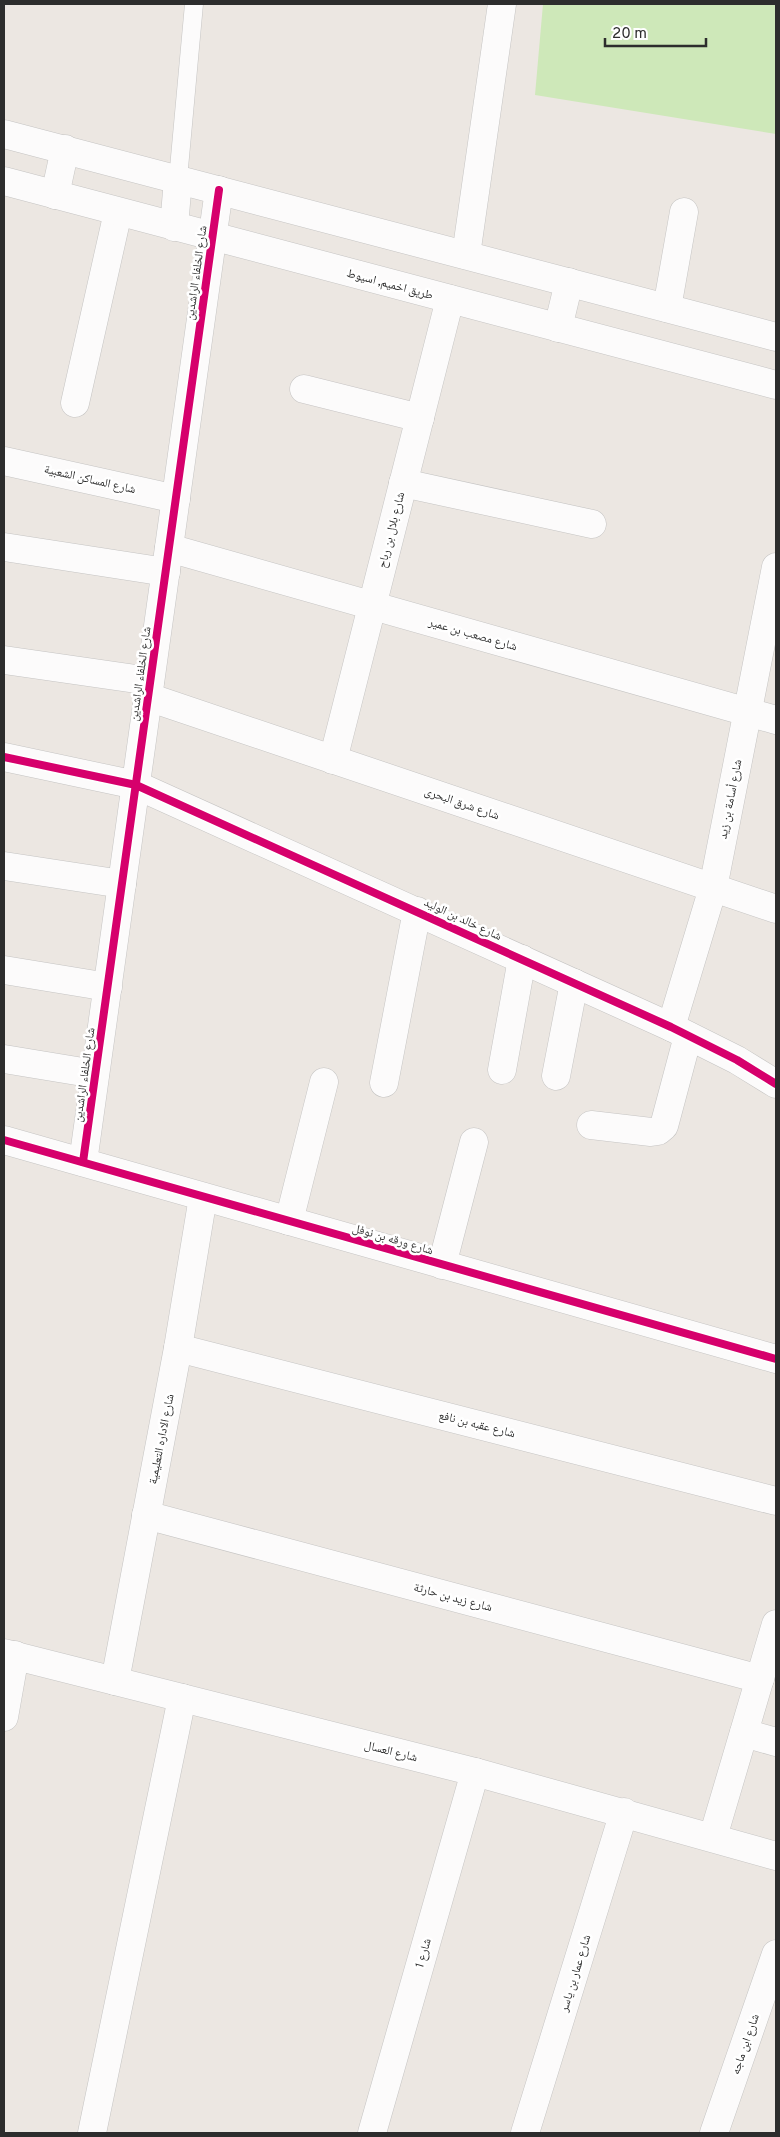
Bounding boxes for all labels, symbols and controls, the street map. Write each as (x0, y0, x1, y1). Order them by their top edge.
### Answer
scale bar (605, 15, 706, 47)
text: 20 m (612, 25, 647, 44)
street label: شارع الخلفاء الراشدين (182, 225, 212, 322)
street label: طريق اخميم, اسيوط (345, 266, 435, 304)
street label: شارع المساكن الشعبية (42, 462, 137, 498)
street label: شارع بلال بن رباح (375, 490, 409, 570)
street label: شارع مصعب بن عمير (426, 614, 519, 655)
street label: شارع الخلفاء الراشدين (126, 626, 156, 723)
street label: شارع أسامة بن زيد (715, 758, 747, 840)
street label: شارع شرق البحرى (422, 784, 501, 824)
street label: شارع خالد بن الوليد (421, 895, 504, 945)
street label: شارع الخلفاء الراشدين (70, 1027, 100, 1124)
street label: شارع ورقه بن نوفل (350, 1221, 435, 1259)
street label: شارع الاداره التعليمية (145, 1393, 179, 1486)
street label: شارع عقبه بن نافع (437, 1408, 517, 1442)
street label: شارع زيد بن حارثة (412, 1580, 494, 1616)
street label: شارع العسال (363, 1738, 419, 1766)
street label: شارع عمار بن ياسر (556, 1933, 595, 2015)
street label: شارع 1 (412, 1936, 436, 1970)
street label: شارع ابن ماجه (728, 2012, 764, 2077)

